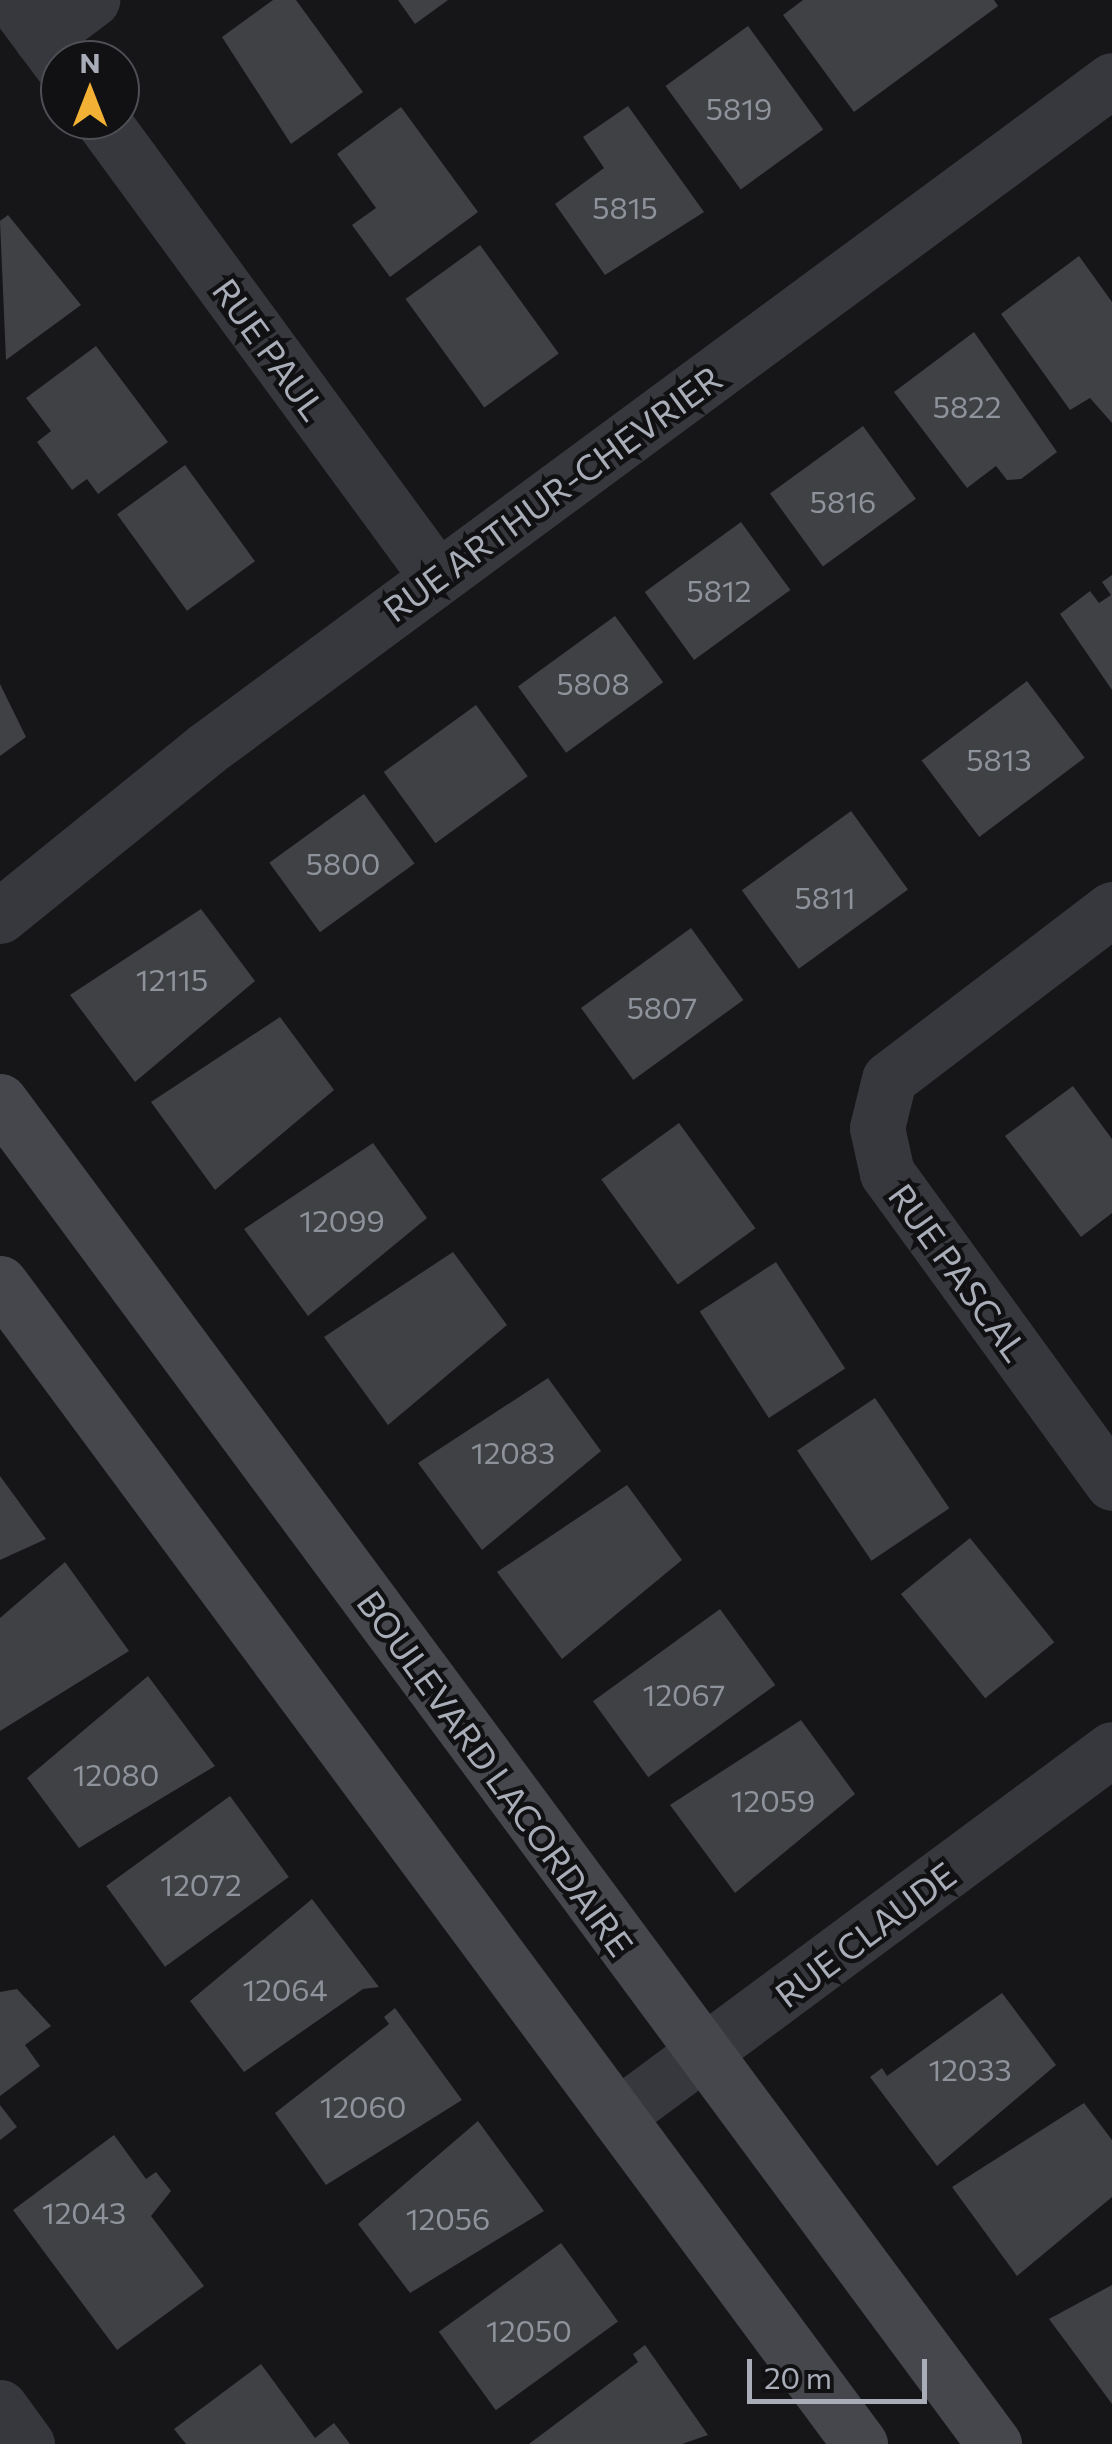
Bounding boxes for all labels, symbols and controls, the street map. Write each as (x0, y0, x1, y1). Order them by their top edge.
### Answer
north arrow (40, 40, 140, 140)
text: N (80, 45, 101, 79)
house number: 5819 (706, 90, 772, 126)
house number: 5815 (592, 189, 658, 225)
street label: RUE PAUL (205, 270, 335, 428)
street label: RUE ARTHUR-CHEVRIER (375, 356, 729, 630)
house number: 5822 (933, 388, 1001, 424)
house number: 5816 (810, 483, 876, 519)
house number: 5812 (687, 572, 751, 608)
house number: 5808 (556, 665, 630, 701)
house number: 5813 (966, 741, 1032, 777)
house number: 5800 (306, 845, 380, 881)
house number: 5811 (794, 879, 856, 915)
house number: 12115 (136, 961, 208, 997)
house number: 5807 (627, 989, 697, 1025)
street label: RUE PASCAL (881, 1175, 1037, 1369)
house number: 12099 (299, 1202, 385, 1238)
house number: 12083 (471, 1434, 555, 1470)
street label: BOULEVARD LACORDAIRE (349, 1582, 643, 1964)
house number: 12067 (643, 1676, 725, 1712)
house number: 12080 (73, 1756, 159, 1792)
house number: 12059 (731, 1782, 815, 1818)
street label: RUE CLAUDE (766, 1853, 964, 2015)
house number: 12072 (160, 1866, 242, 1902)
house number: 12064 (242, 1971, 328, 2007)
house number: 12033 (928, 2051, 1012, 2087)
house number: 12060 (320, 2088, 406, 2124)
house number: 12043 (42, 2194, 126, 2230)
house number: 12056 (406, 2200, 490, 2236)
house number: 12050 (486, 2312, 572, 2348)
scale bar (752, 2339, 932, 2401)
text: 20 m (764, 2358, 832, 2395)

